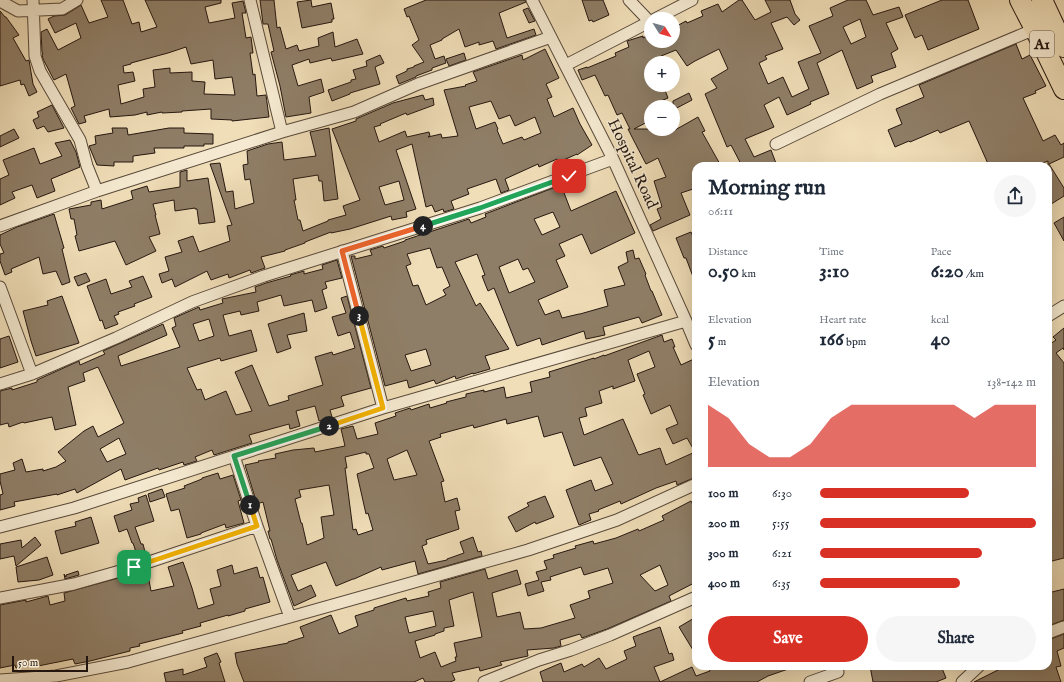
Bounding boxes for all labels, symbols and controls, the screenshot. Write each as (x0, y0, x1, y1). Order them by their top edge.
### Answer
north arrow (644, 12, 680, 48)
map controls (644, 12, 680, 136)
road number: A1 (1030, 31, 1054, 57)
button: + (644, 56, 680, 92)
button: − (644, 100, 680, 136)
street label: Hospital Road (602, 116, 662, 213)
pin (552, 159, 586, 193)
icon: check (558, 165, 580, 187)
text: Morning run (708, 174, 826, 202)
button: share (994, 175, 1036, 217)
text: 06:11 (708, 203, 733, 220)
pin: 4 (413, 216, 433, 236)
text: 4 (420, 219, 426, 233)
text: Distance (708, 245, 748, 259)
text: Time (819, 245, 844, 259)
text: Pace (931, 245, 951, 259)
text: 0.50 (708, 259, 739, 284)
text: 3:10 (819, 259, 849, 284)
text: 6:20 (931, 259, 964, 284)
text: km (739, 267, 756, 281)
text: /km (964, 267, 984, 281)
pin: 3 (349, 306, 369, 326)
text: 3 (357, 309, 361, 323)
text: Elevation (708, 313, 752, 327)
text: Heart rate (819, 313, 866, 327)
text: kcal (931, 313, 949, 327)
text: 5 (708, 327, 715, 352)
text: 166 (819, 327, 844, 352)
text: 40 (931, 327, 950, 352)
text: m (715, 335, 726, 349)
text: bpm (844, 335, 866, 349)
text: Elevation (708, 374, 760, 391)
text: 138–142 m (987, 374, 1036, 391)
pin: 2 (319, 416, 339, 436)
text: 2 (326, 419, 332, 433)
text: 100 m (708, 485, 738, 502)
text: 6:30 (772, 485, 792, 502)
pin: 1 (240, 495, 260, 515)
text: 1 (248, 498, 252, 512)
text: 200 m (708, 515, 740, 532)
text: 5:55 (772, 515, 790, 532)
text: 300 m (708, 545, 739, 562)
text: 6:21 (772, 545, 792, 562)
pin (117, 550, 151, 584)
icon: arrive (123, 556, 145, 578)
text: 400 m (708, 575, 740, 592)
text: 6:35 (772, 575, 790, 592)
button: Save (708, 616, 868, 662)
button: Share (876, 616, 1036, 662)
scale bar (12, 654, 88, 673)
text: 50 m (18, 656, 38, 670)

